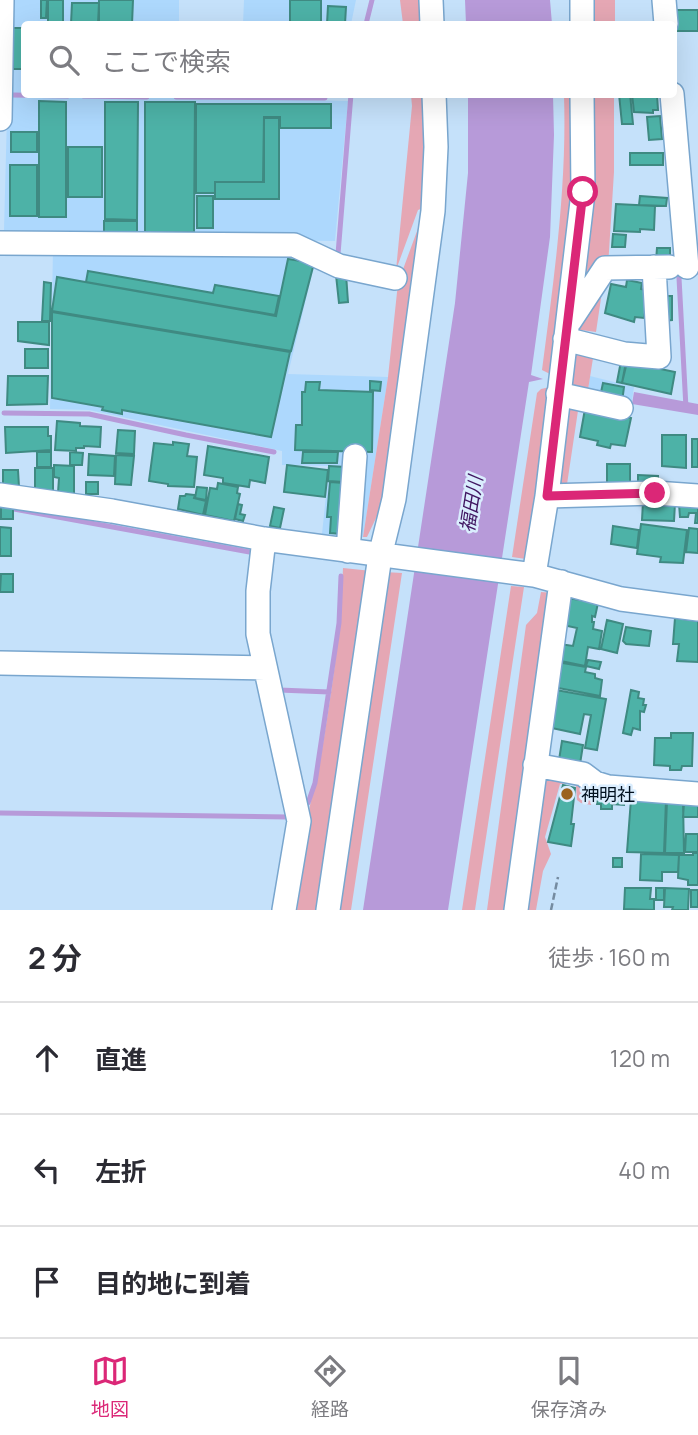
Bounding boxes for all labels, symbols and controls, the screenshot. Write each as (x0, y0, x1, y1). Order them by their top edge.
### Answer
search box (21, 21, 677, 98)
icon: search (45, 41, 83, 79)
text: ここで検索 (101, 43, 231, 79)
route start (567, 176, 598, 207)
water label: 福田川 (454, 472, 489, 534)
route end (639, 477, 670, 508)
place label: 神明社 (581, 782, 635, 806)
marker: 神明社 (559, 786, 575, 802)
text: 2 分 (28, 937, 82, 978)
text: 徒歩 · 160 m (548, 941, 670, 973)
icon: ahead (28, 1039, 66, 1077)
text: 直進 (95, 1041, 147, 1077)
text: 120 m (610, 1042, 670, 1074)
icon: left (28, 1151, 66, 1189)
text: 左折 (95, 1153, 147, 1189)
text: 40 m (618, 1154, 670, 1186)
icon: arrive (28, 1263, 66, 1301)
text: 目的地に到着 (95, 1265, 251, 1301)
tab: 地図 (91, 1352, 129, 1422)
tab: 経路 (311, 1352, 349, 1422)
tab: 保存済み (531, 1352, 607, 1422)

